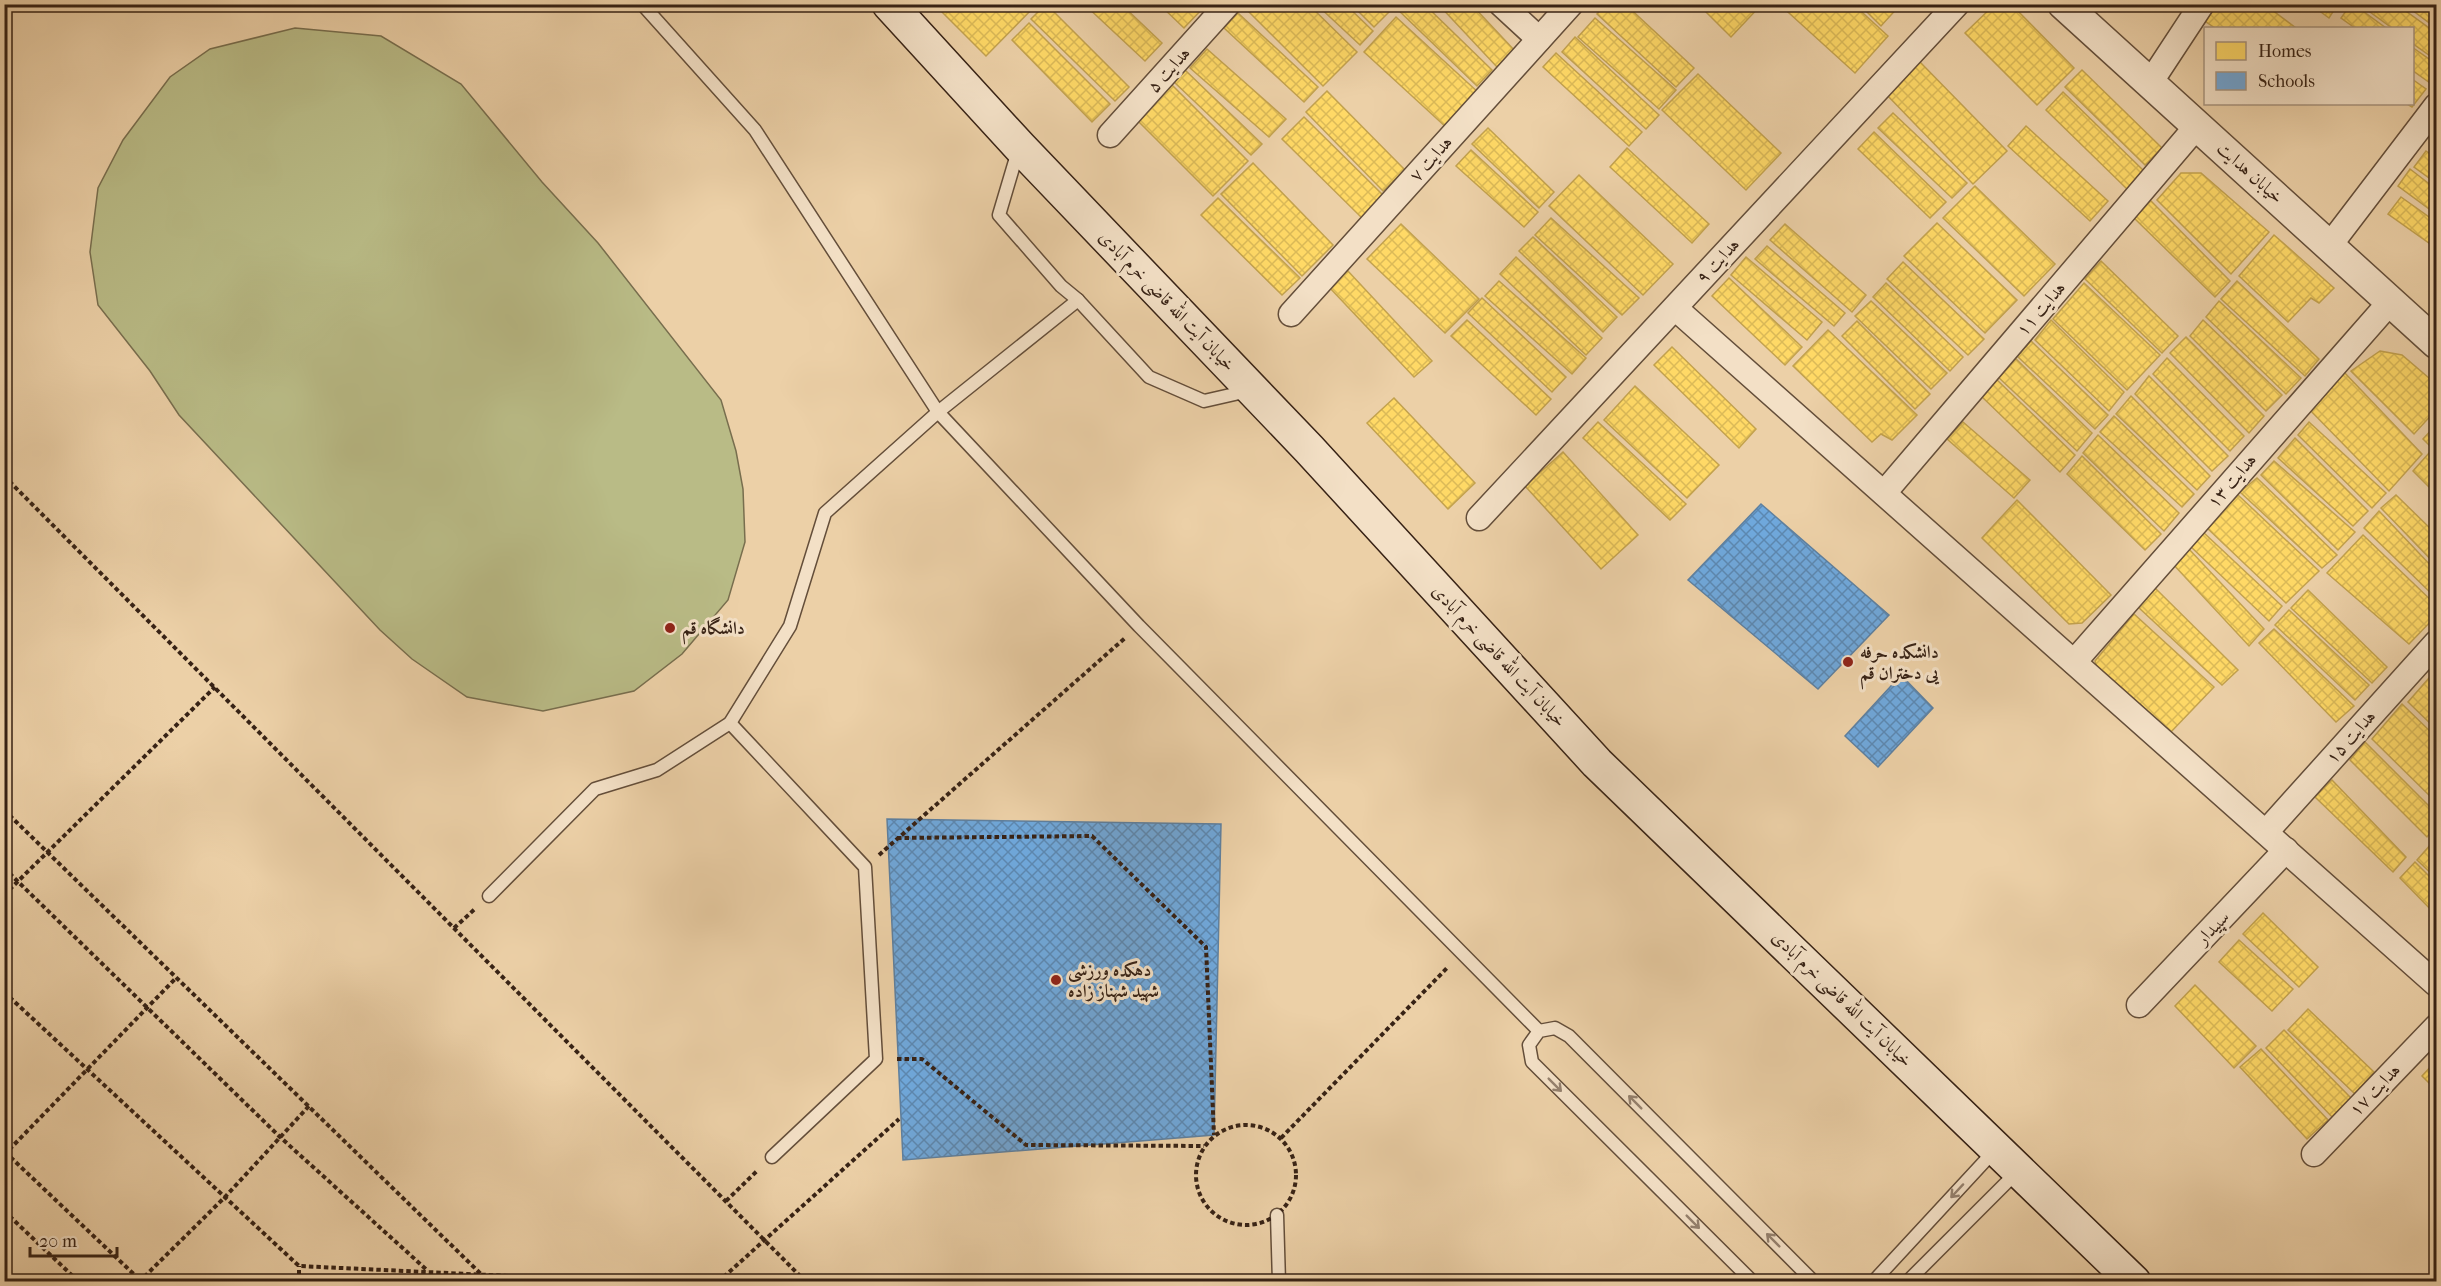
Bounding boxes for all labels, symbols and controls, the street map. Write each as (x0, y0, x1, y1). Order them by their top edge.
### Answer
legend (2204, 27, 2414, 105)
text: Homes (2258, 41, 2312, 62)
street label: هدایت ۵ (1143, 43, 1196, 98)
text: Schools (2258, 71, 2315, 92)
street label: هدایت ۷ (1405, 132, 1458, 187)
street label: خیابان هدایت (2212, 138, 2287, 209)
street label: خیابان آیت الله قاضی خرم آبادی (1091, 224, 1242, 379)
street label: هدایت ۹ (1692, 234, 1745, 289)
street label: هدایت ۱۱ (2012, 278, 2071, 341)
street label: هدایت ۱۳ (2203, 450, 2262, 513)
street label: خیابان آیت الله قاضی خرم آبادی (1424, 578, 1573, 735)
place label: دانشگاه قم (682, 616, 745, 645)
marker: دانشگاه قم (663, 621, 677, 635)
place label: دانشکده حرفه یی دختران قم (1860, 642, 1940, 690)
marker: دانشکده حرفه یی دختران قم (1841, 655, 1855, 669)
street label: هدایت ۱۵ (2322, 706, 2381, 769)
street label: سپیدار (2191, 907, 2235, 952)
street label: خیابان آیت الله قاضی خرم آبادی (1764, 924, 1919, 1075)
place label: دهکده ورزشی شهید شهناز زاده (1068, 960, 1159, 1003)
marker: دهکده ورزشی شهید شهناز زاده (1049, 973, 1063, 987)
street label: هدایت ۱۷ (2345, 1059, 2406, 1121)
one-way arrow (1547, 1078, 1562, 1092)
one-way arrow (1628, 1095, 1642, 1110)
one-way arrow (1950, 1184, 1964, 1199)
one-way arrow (1686, 1215, 1701, 1230)
scale bar (30, 1220, 117, 1258)
text: 20 m (39, 1231, 77, 1252)
one-way arrow (1766, 1233, 1780, 1248)

